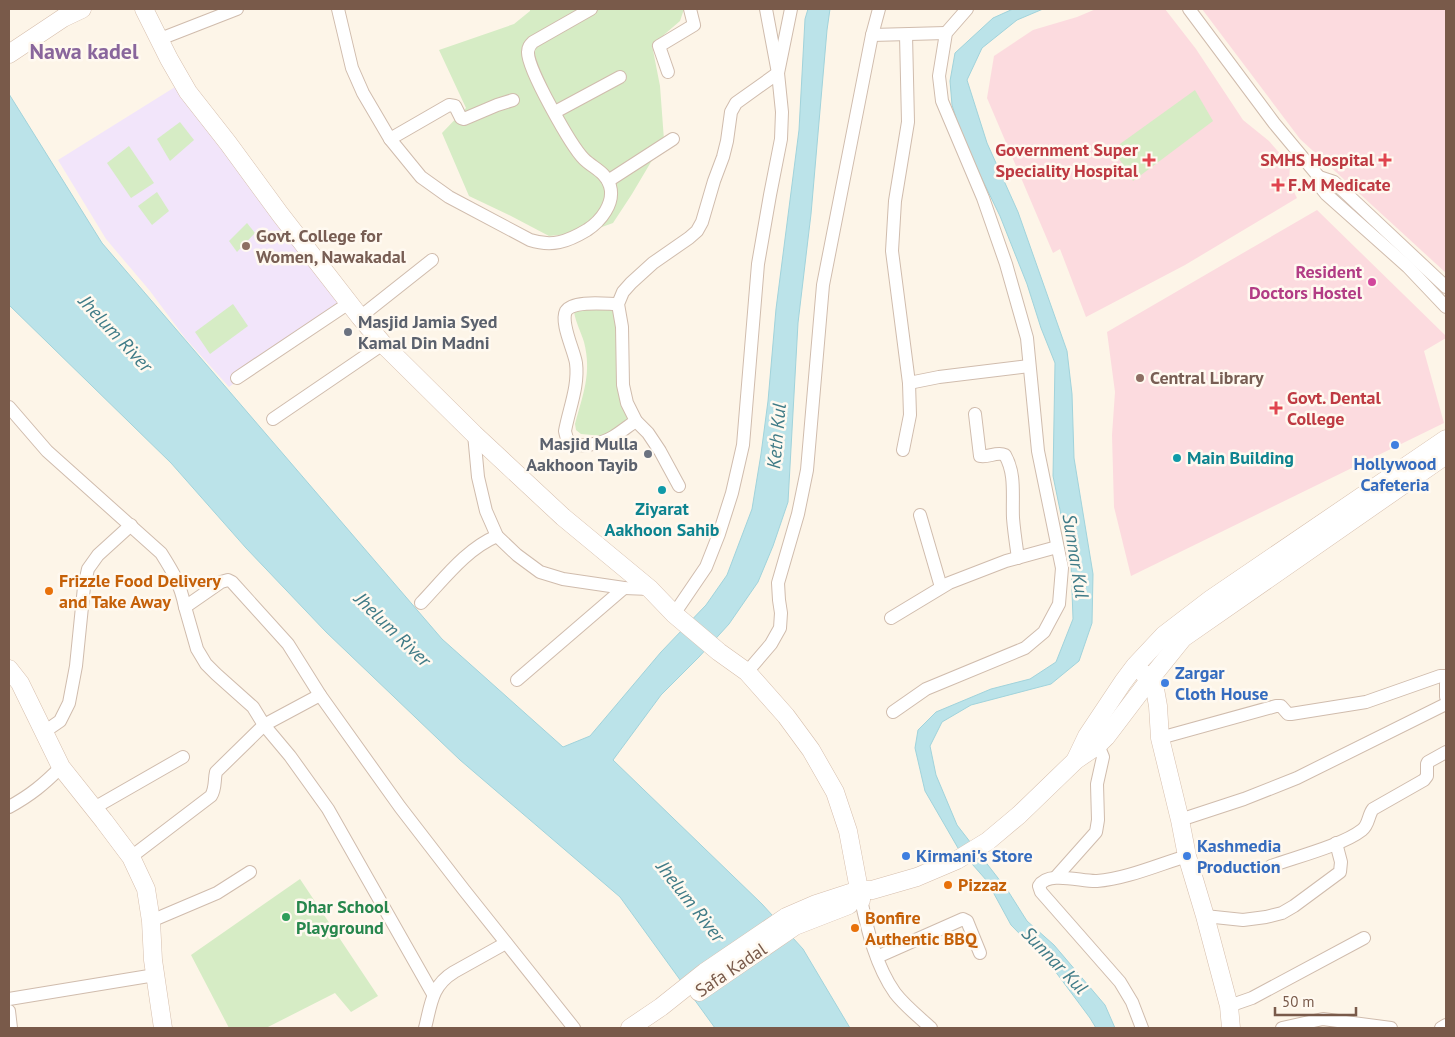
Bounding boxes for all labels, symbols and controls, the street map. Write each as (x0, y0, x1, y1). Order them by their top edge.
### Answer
district label: Nawa kadel (30, 37, 139, 65)
place label: Government Super Speciality Hospital (995, 138, 1139, 182)
place label: SMHS Hospital (1260, 148, 1375, 171)
marker: Government Super Speciality Hospital (1142, 153, 1156, 167)
marker: SMHS Hospital (1378, 153, 1392, 167)
place label: F.M Medicate (1288, 173, 1391, 196)
marker: F.M Medicate (1272, 179, 1284, 191)
place label: Govt. College for Women, Nawakadal (256, 224, 407, 268)
marker: Govt. College for Women, Nawakadal (240, 240, 252, 252)
place label: Resident Doctors Hostel (1249, 260, 1363, 304)
marker: Resident Doctors Hostel (1366, 276, 1378, 288)
water label: Jhelum River (73, 288, 159, 378)
place label: Masjid Jamia Syed Kamal Din Madni (358, 310, 497, 354)
marker: Masjid Jamia Syed Kamal Din Madni (342, 326, 354, 338)
place label: Central Library (1150, 366, 1264, 389)
marker: Central Library (1134, 372, 1146, 384)
place label: Govt. Dental College (1287, 386, 1382, 430)
marker: Govt. Dental College (1269, 401, 1283, 415)
water label: Keth Kul (761, 402, 791, 470)
place label: Masjid Mulla Aakhoon Tayib (526, 432, 638, 476)
marker: Hollywood Cafeteria (1389, 439, 1401, 451)
place label: Main Building (1187, 446, 1294, 469)
marker: Masjid Mulla Aakhoon Tayib (642, 448, 654, 460)
marker: Main Building (1171, 452, 1183, 464)
place label: Hollywood Cafeteria (1353, 452, 1437, 496)
marker: Ziyarat Aakhoon Sahib (656, 484, 668, 496)
place label: Ziyarat Aakhoon Sahib (605, 497, 720, 541)
water label: Sunnar Kul (1057, 512, 1095, 600)
place label: Frizzle Food Delivery and Take Away (59, 569, 221, 613)
marker: Frizzle Food Delivery and Take Away (43, 585, 55, 597)
water label: Jhelum River (348, 585, 438, 673)
place label: Zargar Cloth House (1175, 661, 1268, 705)
marker: Zargar Cloth House (1159, 677, 1171, 689)
place label: Kashmedia Production (1197, 834, 1281, 878)
place label: Kirmani's Store (916, 844, 1033, 867)
marker: Kirmani's Store (900, 850, 912, 862)
marker: Kashmedia Production (1181, 850, 1193, 862)
water label: Jhelum River (650, 854, 731, 948)
place label: Pizzaz (958, 873, 1007, 896)
marker: Pizzaz (942, 879, 954, 891)
place label: Dhar School Playground (296, 895, 390, 939)
place label: Bonfire Authentic BBQ (865, 906, 978, 950)
marker: Dhar School Playground (280, 911, 292, 923)
water label: Sunnar Kul (1017, 921, 1093, 999)
marker: Bonfire Authentic BBQ (849, 922, 861, 934)
street label: Safa Kadal (691, 937, 771, 1002)
scale bar (1275, 984, 1356, 1016)
text: 50 m (1282, 992, 1315, 1011)

